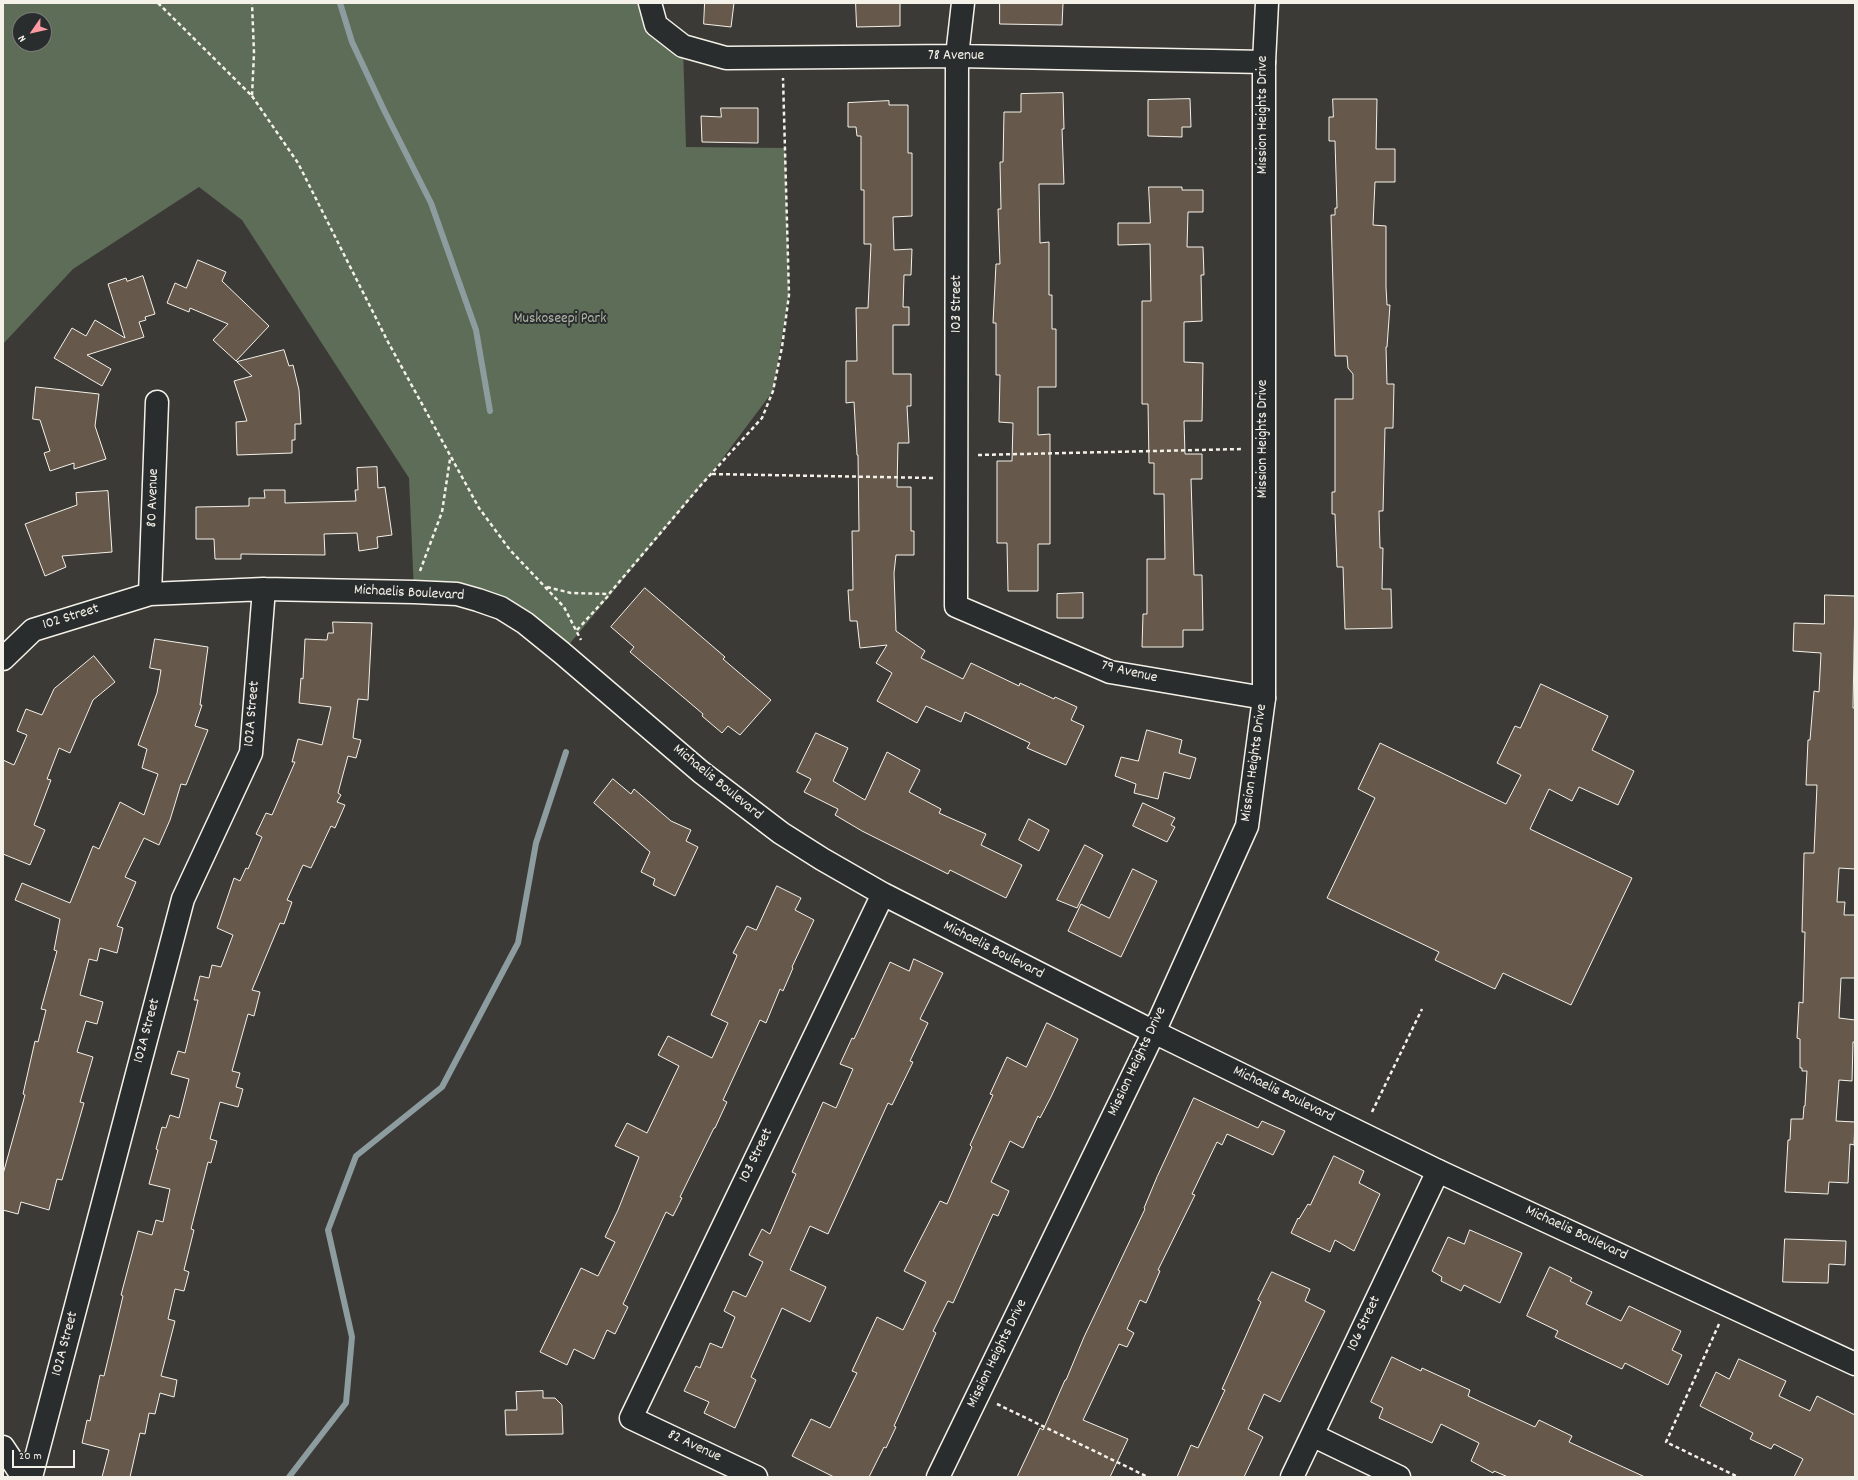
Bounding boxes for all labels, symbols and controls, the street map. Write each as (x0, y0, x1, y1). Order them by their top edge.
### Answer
north arrow (12, 12, 52, 52)
text: N (15, 31, 31, 45)
street label: 78 Avenue (928, 48, 984, 66)
street label: Mission Heights Drive (1255, 56, 1273, 174)
street label: 103 Street (949, 275, 967, 333)
park label: Muskoseepi Park (514, 311, 606, 329)
street label: Mission Heights Drive (1255, 380, 1273, 498)
street label: 80 Avenue (144, 468, 164, 528)
street label: Michaelis Boulevard (353, 582, 465, 606)
street label: 102 Street (41, 601, 101, 635)
street label: 79 Avenue (1099, 658, 1159, 688)
street label: 102A Street (241, 680, 265, 748)
street label: Mission Heights Drive (1238, 703, 1272, 823)
street label: Michaelis Boulevard (668, 741, 766, 825)
street label: Michaelis Boulevard (940, 918, 1046, 984)
street label: 102A Street (131, 997, 165, 1065)
street label: Mission Heights Drive (1105, 1004, 1171, 1120)
street label: Michaelis Boulevard (1229, 1063, 1337, 1127)
street label: 103 Street (736, 1126, 778, 1186)
street label: Michaelis Boulevard (1522, 1203, 1630, 1265)
street label: 106 Street (1344, 1294, 1386, 1354)
street label: Mission Heights Drive (964, 1297, 1032, 1411)
street label: 102A Street (49, 1310, 83, 1378)
street label: 82 Avenue (664, 1427, 724, 1467)
scale bar (14, 1442, 77, 1468)
text: 20 m (19, 1448, 42, 1465)

